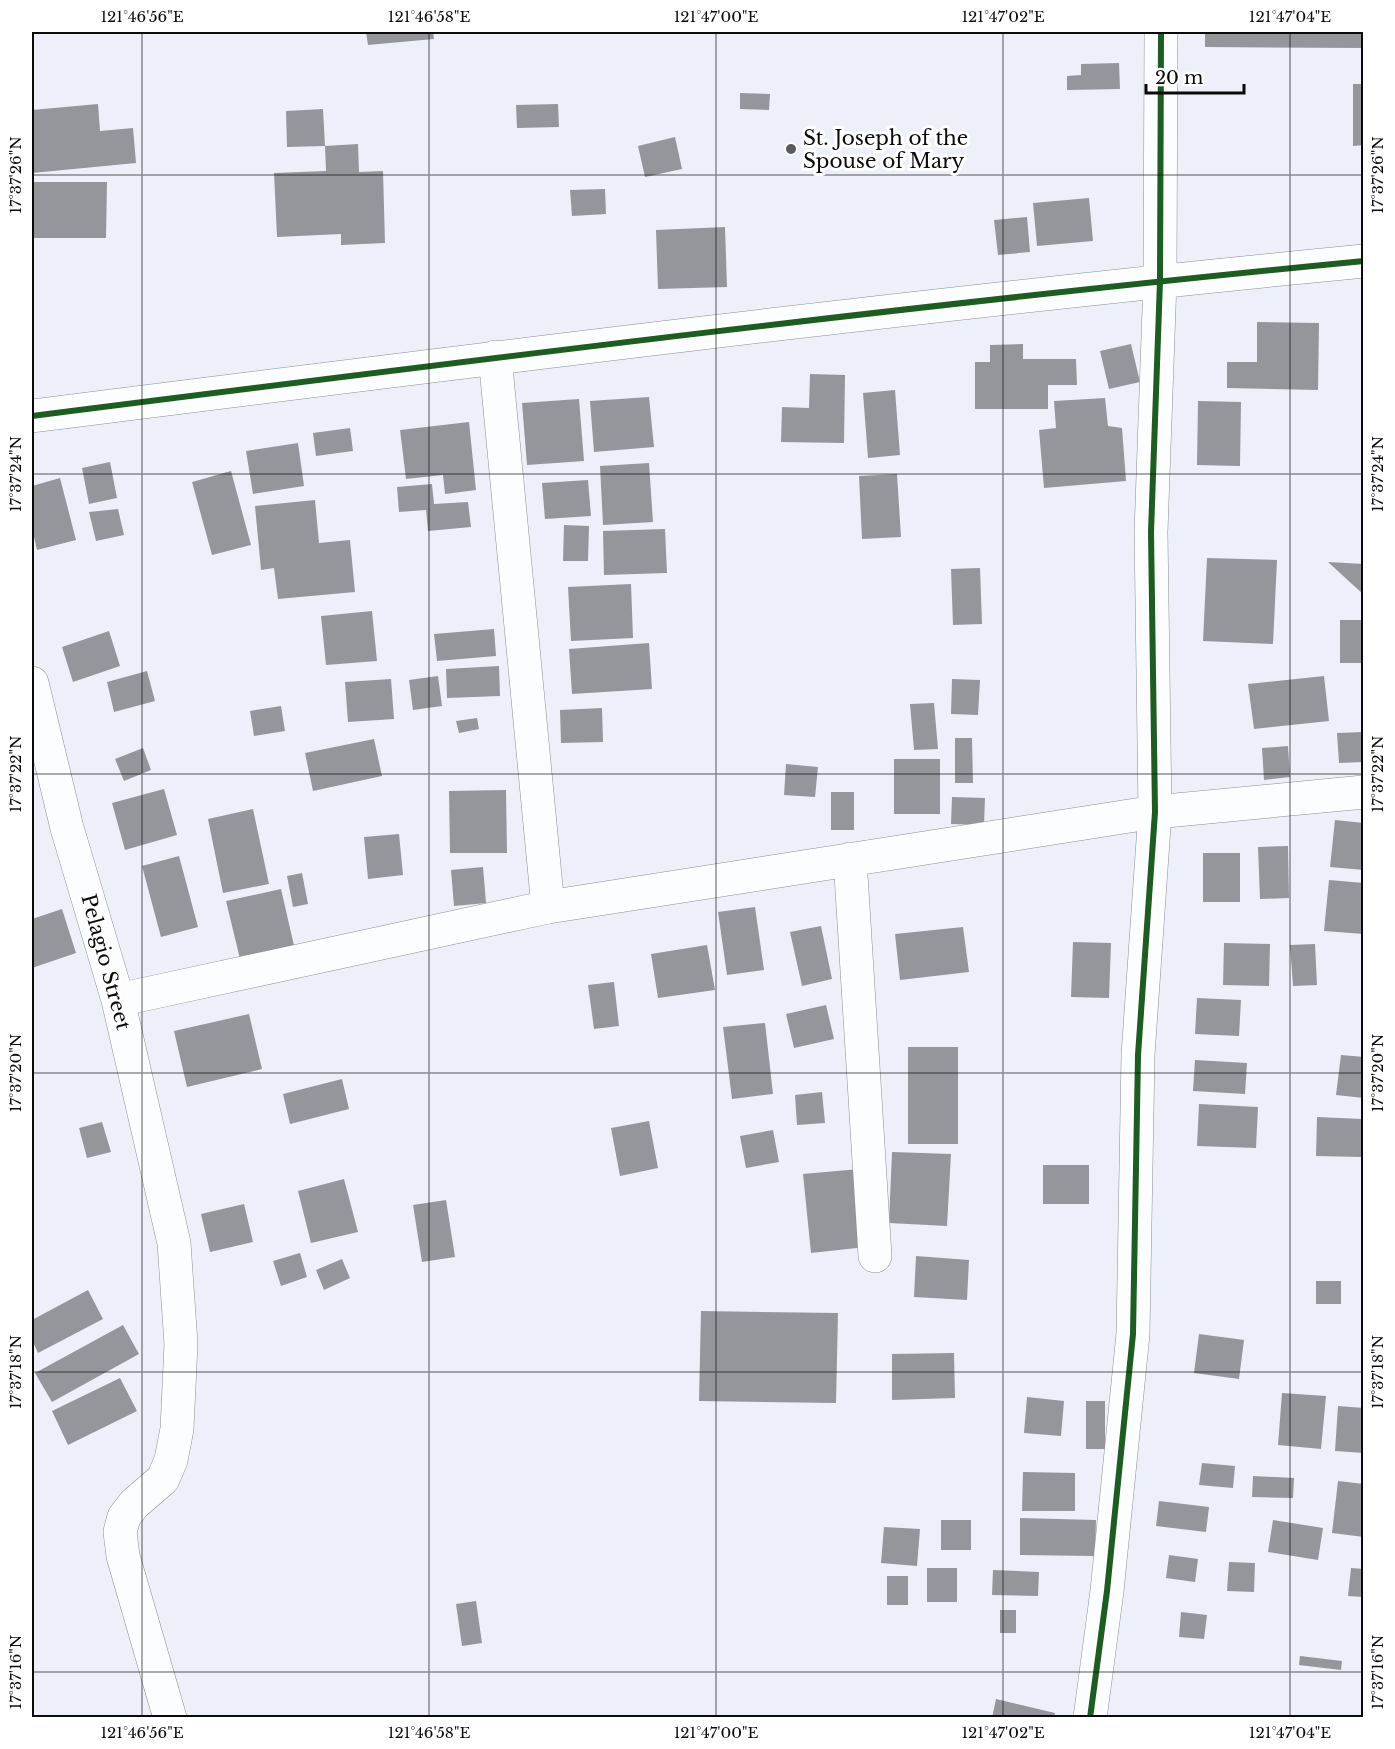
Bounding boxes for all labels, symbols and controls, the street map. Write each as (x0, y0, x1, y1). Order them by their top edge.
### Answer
text: 121°46'56"E (100, 7, 184, 26)
text: 121°46'58"E (388, 7, 470, 26)
text: 121°47'00"E (674, 7, 758, 26)
text: 121°47'02"E (961, 7, 1045, 26)
text: 121°47'04"E (1249, 7, 1331, 26)
scale bar (1146, 57, 1244, 95)
text: 20 m (1155, 67, 1203, 89)
place label: St. Joseph of the Spouse of Mary (803, 126, 968, 173)
text: 17°37'26"N (6, 136, 25, 214)
text: 17°37'26"N (1368, 136, 1387, 214)
marker: St. Joseph of the Spouse of Mary (784, 142, 798, 156)
text: 17°37'24"N (6, 436, 25, 512)
text: 17°37'24"N (1368, 436, 1387, 512)
text: 17°37'22"N (6, 736, 25, 812)
text: 17°37'22"N (1368, 736, 1387, 812)
street label: Pelagio Street (76, 891, 136, 1033)
text: 17°37'20"N (6, 1034, 25, 1112)
text: 17°37'20"N (1368, 1034, 1387, 1112)
text: 17°37'18"N (6, 1335, 25, 1409)
text: 17°37'18"N (1368, 1335, 1387, 1409)
text: 17°37'16"N (6, 1635, 25, 1709)
text: 17°37'16"N (1368, 1635, 1387, 1709)
text: 121°46'56"E (100, 1723, 184, 1742)
text: 121°46'58"E (388, 1723, 470, 1742)
text: 121°47'00"E (674, 1723, 758, 1742)
text: 121°47'02"E (961, 1723, 1045, 1742)
text: 121°47'04"E (1249, 1723, 1331, 1742)

